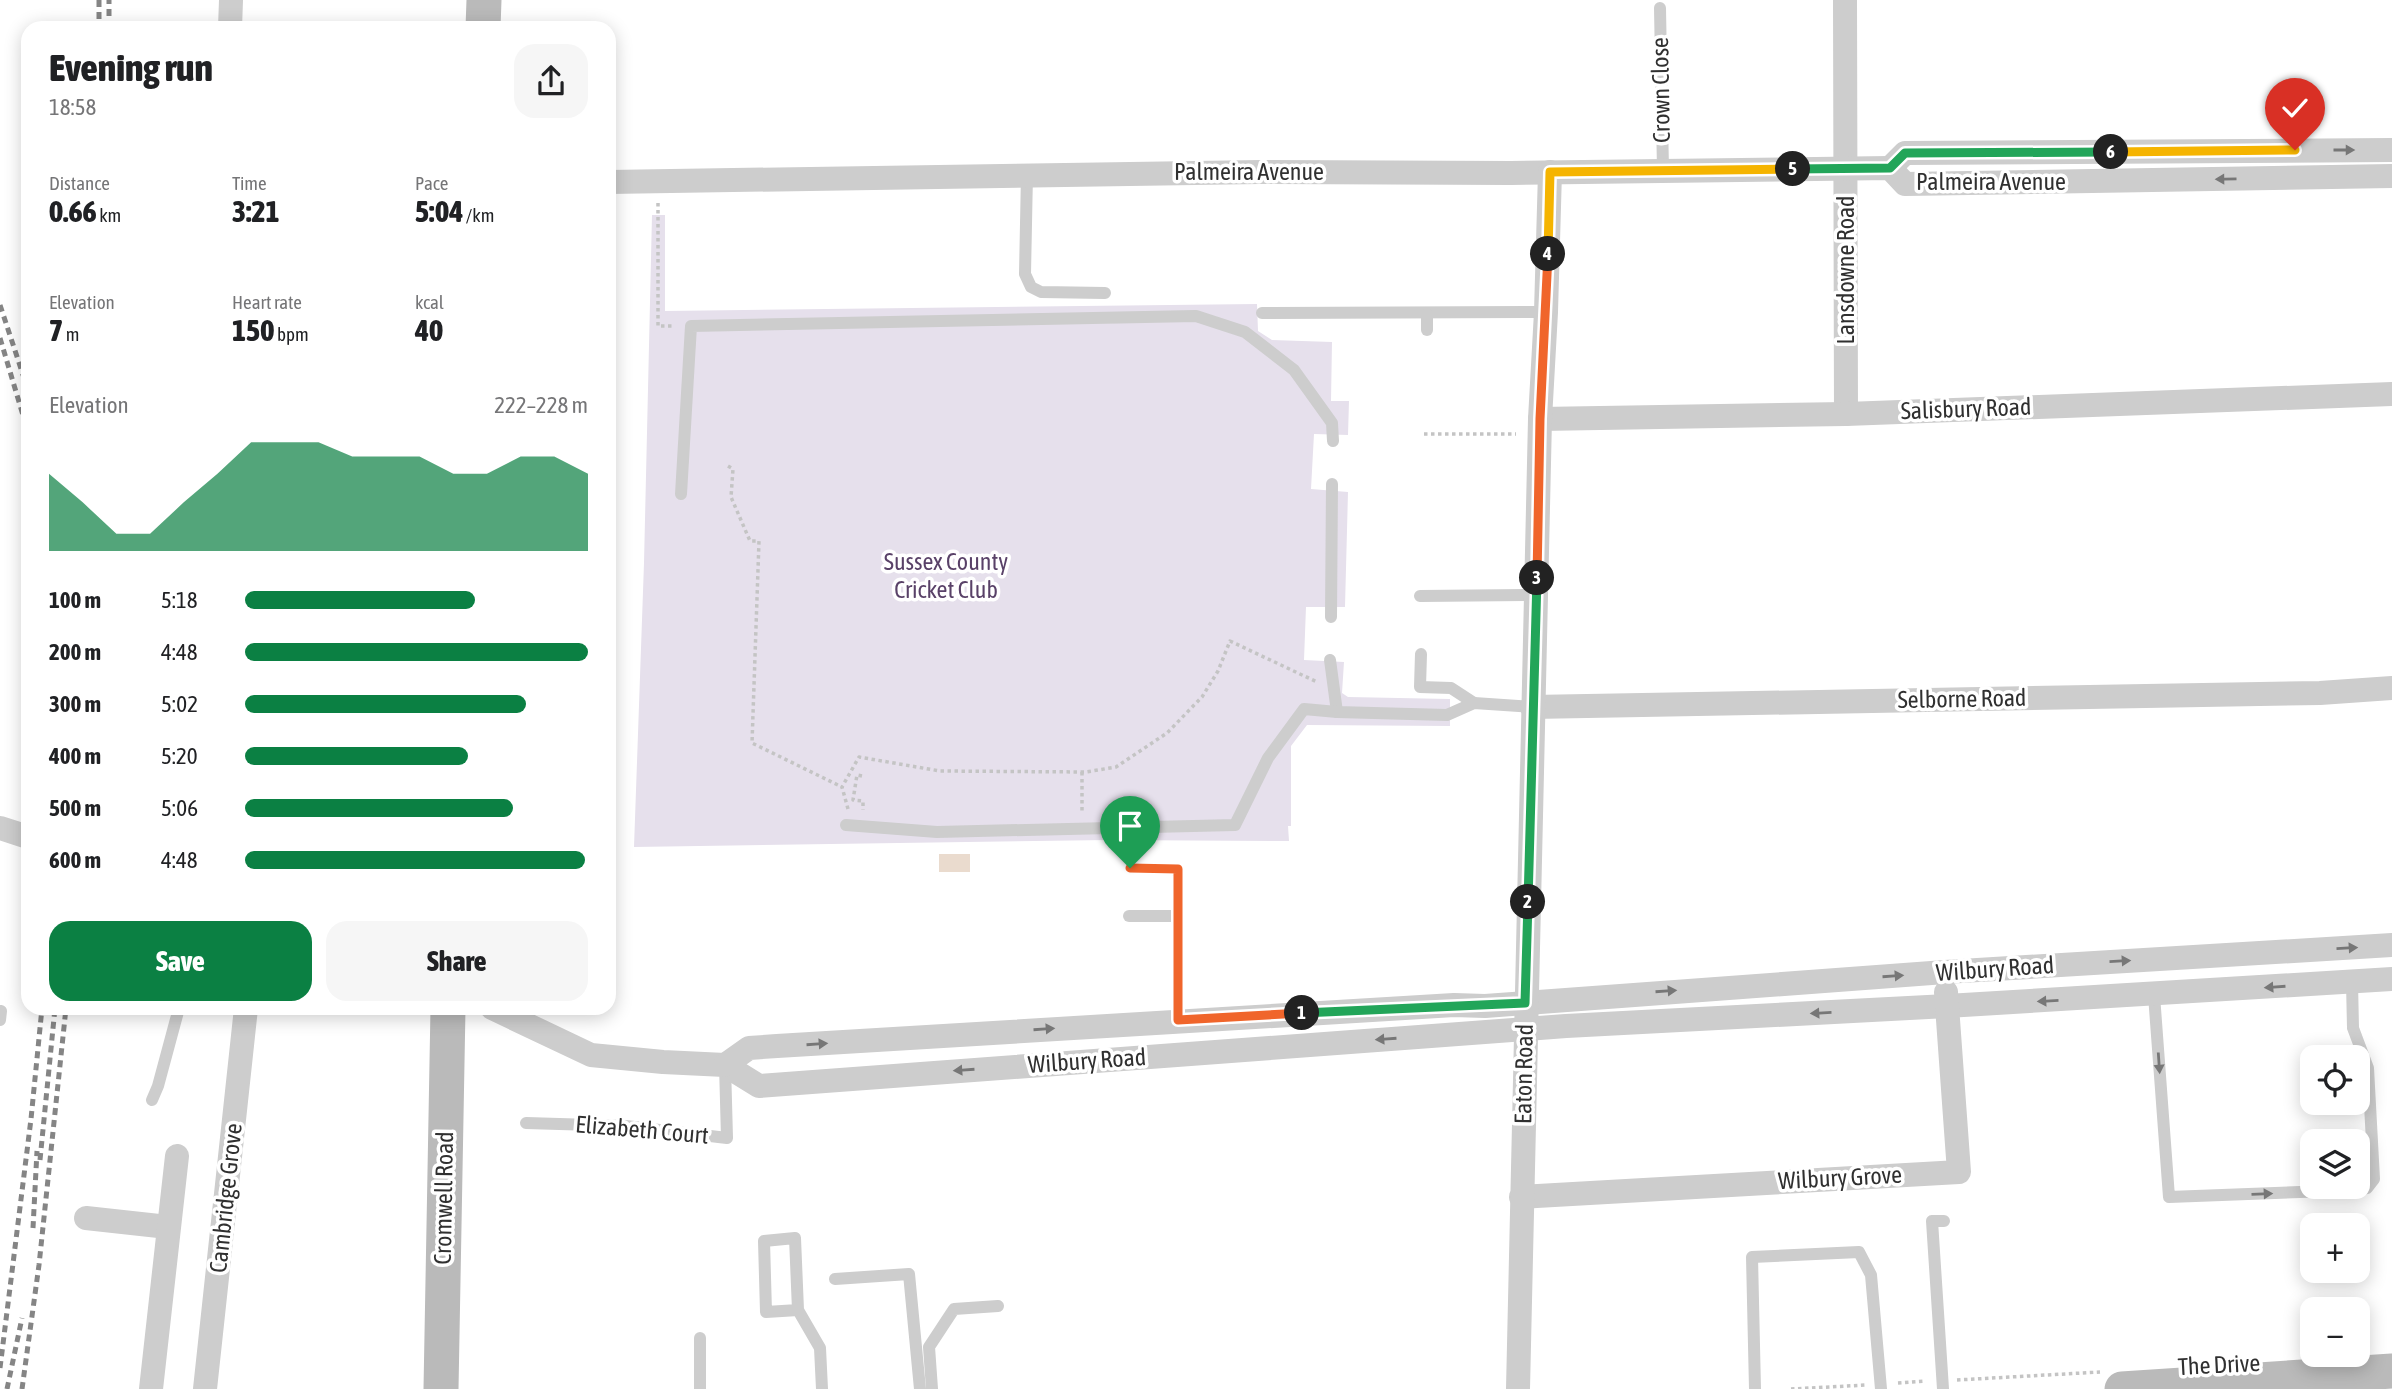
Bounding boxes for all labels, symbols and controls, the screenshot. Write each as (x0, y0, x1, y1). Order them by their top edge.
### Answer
street label: Crown Close (1646, 37, 1675, 143)
button: share (514, 44, 588, 118)
text: Evening run (49, 46, 213, 89)
pin (2265, 78, 2325, 150)
icon: check (2276, 89, 2314, 127)
text: 18:58 (49, 94, 96, 120)
pin: 6 (2094, 134, 2128, 170)
text: 6 (2106, 140, 2115, 162)
one-way arrow (2333, 144, 2355, 156)
pin: 5 (1776, 152, 1811, 186)
text: 5 (1788, 157, 1797, 179)
street label: Palmeira Avenue (1174, 158, 1324, 185)
street label: Palmeira Avenue (1916, 168, 2066, 195)
text: Distance (49, 172, 110, 194)
text: Time (232, 172, 267, 194)
text: Pace (415, 172, 448, 194)
one-way arrow (2215, 173, 2237, 185)
text: 0.66 (49, 194, 97, 228)
text: 3:21 (232, 194, 280, 228)
text: 5:04 (415, 194, 463, 228)
street label: Lansdowne Road (1832, 196, 1859, 344)
text: km (97, 204, 121, 226)
text: /km (463, 204, 494, 226)
pin: 4 (1530, 236, 1566, 272)
text: 4 (1543, 242, 1552, 264)
text: Elevation (49, 291, 115, 313)
text: Heart rate (232, 291, 302, 313)
text: kcal (415, 291, 444, 313)
text: 7 (49, 313, 63, 347)
text: 150 (232, 313, 274, 347)
text: 40 (415, 313, 443, 347)
text: m (63, 323, 79, 345)
text: bpm (274, 323, 309, 345)
text: Elevation (49, 392, 129, 418)
text: 222–228 m (494, 392, 588, 418)
street label: Salisbury Road (1900, 393, 2032, 424)
park label: Sussex County Cricket Club (884, 548, 1008, 603)
pin: 3 (1520, 560, 1554, 596)
text: 3 (1532, 566, 1541, 588)
text: 100 m (49, 587, 101, 613)
text: 5:18 (161, 587, 198, 613)
text: 200 m (49, 639, 101, 665)
text: 4:48 (161, 639, 198, 665)
street label: Selborne Road (1897, 684, 2027, 713)
text: 300 m (49, 691, 101, 717)
text: 5:02 (161, 691, 198, 717)
text: 400 m (49, 743, 101, 769)
text: 5:20 (161, 743, 198, 769)
text: 500 m (49, 795, 101, 821)
text: 5:06 (161, 795, 198, 821)
pin (1100, 796, 1160, 868)
icon: arrive (1111, 807, 1149, 845)
text: 600 m (49, 847, 101, 873)
text: 4:48 (161, 847, 198, 873)
pin: 2 (1510, 884, 1546, 920)
text: 2 (1523, 890, 1532, 912)
button: Save (49, 921, 312, 1001)
button: Share (326, 921, 588, 1001)
one-way arrow (2336, 942, 2358, 953)
street label: Wilbury Road (1935, 951, 2055, 986)
one-way arrow (2109, 956, 2131, 967)
one-way arrow (1882, 970, 1904, 981)
one-way arrow (2264, 982, 2286, 993)
one-way arrow (1655, 985, 1677, 996)
one-way arrow (2037, 995, 2059, 1006)
pin: 1 (1284, 996, 1320, 1030)
text: 1 (1297, 1001, 1306, 1023)
one-way arrow (1810, 1008, 1832, 1019)
one-way arrow (1033, 1023, 1055, 1034)
street label: Eaton Road (1509, 1024, 1538, 1124)
one-way arrow (1375, 1034, 1397, 1045)
one-way arrow (806, 1038, 828, 1049)
street label: Wilbury Road (1027, 1043, 1147, 1078)
map controls (2300, 1045, 2370, 1367)
button: locate (2300, 1045, 2370, 1115)
one-way arrow (2154, 1052, 2165, 1074)
one-way arrow (953, 1065, 975, 1076)
street label: Elizabeth Court (574, 1110, 710, 1149)
street label: Cambridge Grove (204, 1122, 247, 1274)
button: layers (2300, 1129, 2370, 1199)
street label: Cromwell Road (429, 1131, 458, 1265)
street label: Wilbury Grove (1777, 1161, 1903, 1194)
one-way arrow (2251, 1188, 2273, 1199)
button: + (2300, 1213, 2370, 1283)
button: − (2300, 1297, 2370, 1367)
street label: The Drive (2177, 1349, 2261, 1380)

